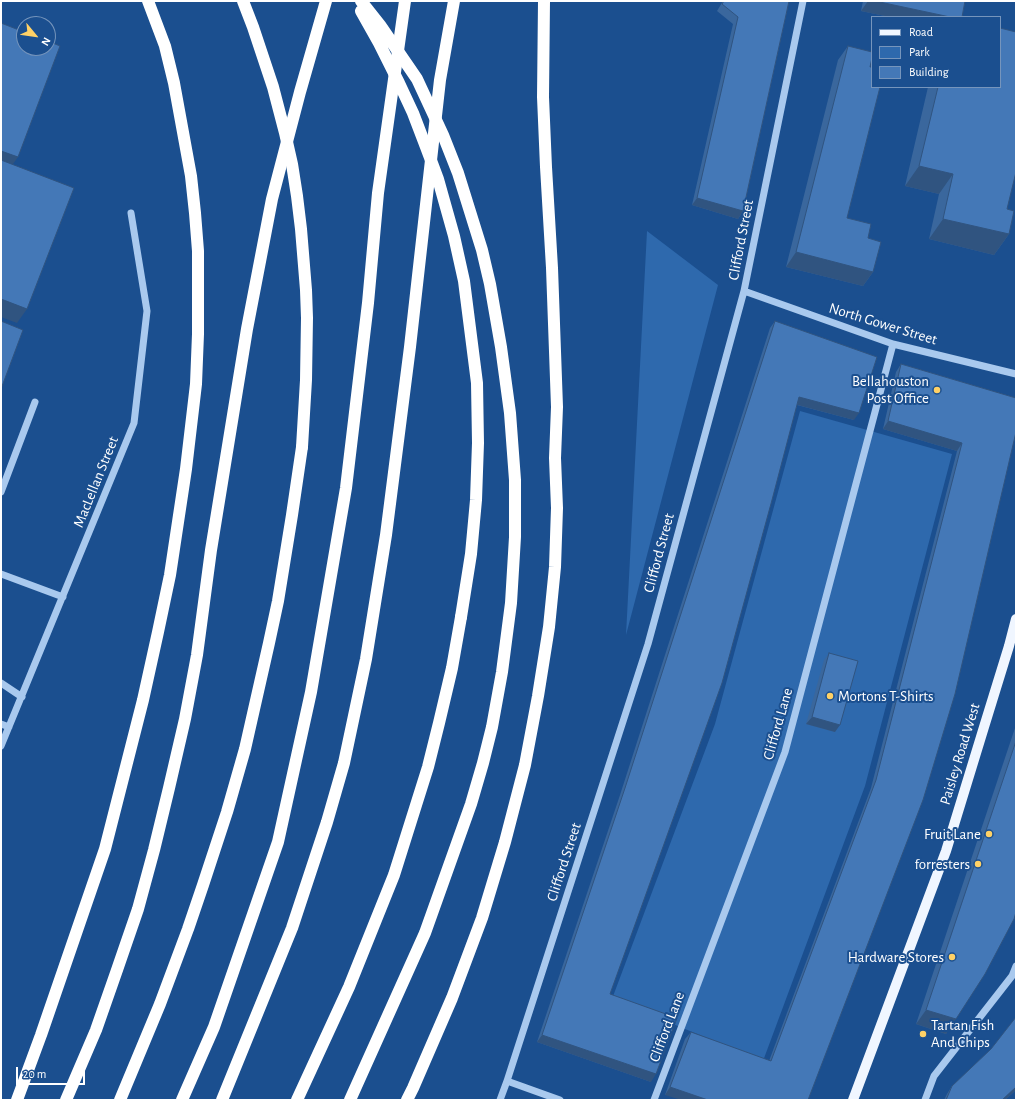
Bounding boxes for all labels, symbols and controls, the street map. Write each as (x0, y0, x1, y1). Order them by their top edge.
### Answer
north arrow (16, 16, 56, 56)
legend (871, 16, 1001, 88)
text: Road (909, 26, 933, 38)
text: N (39, 36, 53, 48)
text: Park (909, 46, 930, 58)
text: Building (909, 66, 949, 78)
street label: Clifford Street (724, 198, 758, 282)
street label: North Gower Street (827, 299, 939, 349)
place label: Bellahouston Post Office (852, 372, 929, 407)
marker: Bellahouston Post Office (932, 385, 942, 395)
street label: MacLellan Street (70, 434, 122, 530)
street label: Clifford Street (640, 511, 678, 595)
street label: Clifford Lane (759, 686, 797, 762)
place label: Mortons T-Shirts (838, 687, 934, 705)
marker: Mortons T-Shirts (825, 691, 835, 701)
street label: Paisley Road West (936, 701, 984, 807)
street label: Clifford Street (543, 820, 585, 904)
place label: Fruit Lane (924, 825, 981, 843)
marker: Fruit Lane (984, 829, 994, 839)
place label: forresters (914, 855, 970, 873)
marker: forresters (973, 859, 983, 869)
place label: Hardware Stores (848, 948, 944, 966)
marker: Hardware Stores (947, 952, 957, 962)
street label: Clifford Lane (645, 989, 689, 1065)
place label: Tartan Fish And Chips (931, 1016, 994, 1051)
marker: Tartan Fish And Chips (918, 1029, 928, 1039)
scale bar (18, 1059, 87, 1085)
text: 20 m (23, 1068, 46, 1080)

